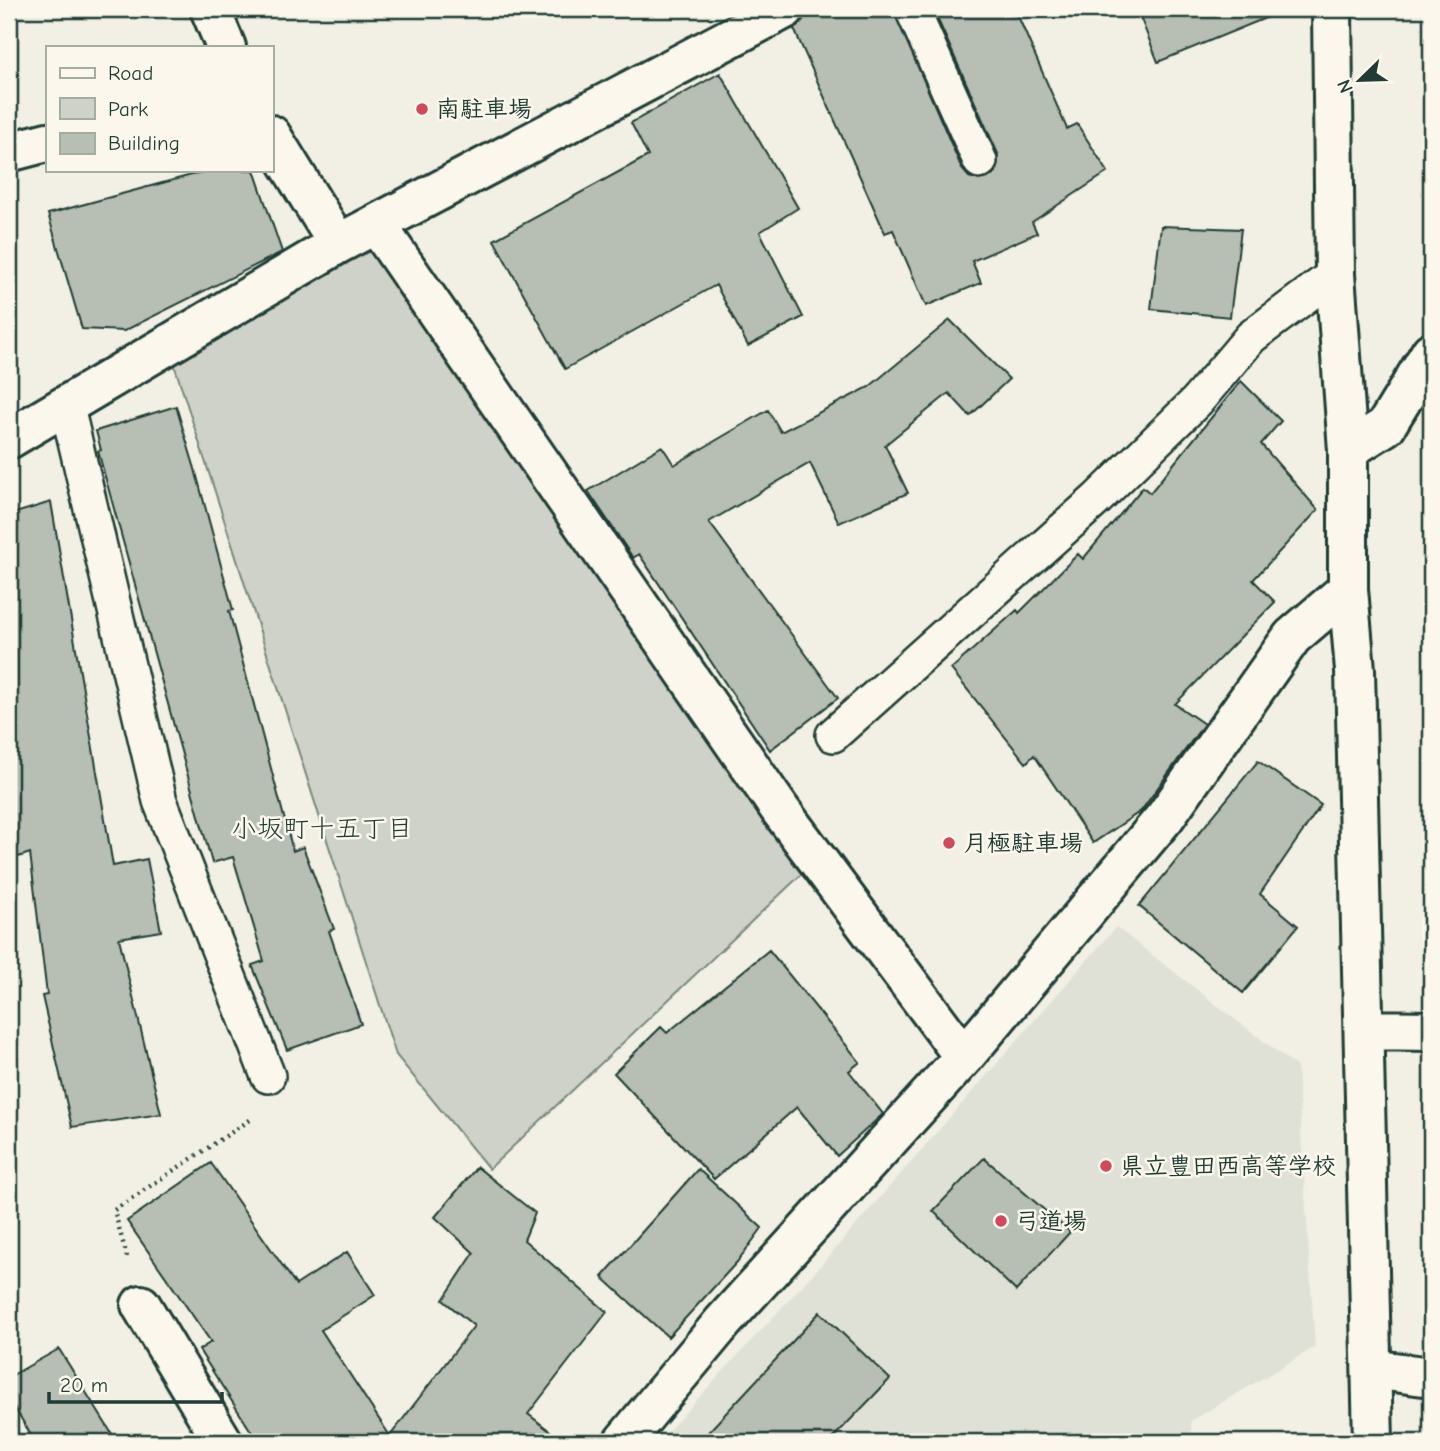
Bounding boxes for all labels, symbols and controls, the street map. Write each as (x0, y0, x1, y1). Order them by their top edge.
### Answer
legend (46, 46, 273, 172)
north arrow (1324, 46, 1394, 116)
text: Road (108, 61, 153, 85)
text: N (1333, 76, 1358, 96)
place label: 南駐車場 (436, 95, 532, 123)
text: Park (108, 97, 148, 121)
marker: 南駐車場 (414, 101, 430, 117)
text: Building (108, 131, 180, 155)
district label: 小坂町十五丁目 (231, 814, 413, 844)
place label: 月極駐車場 (963, 829, 1083, 857)
marker: 月極駐車場 (941, 835, 957, 851)
place label: 県立豊田西高等学校 (1120, 1152, 1336, 1180)
marker: 県立豊田西高等学校 (1098, 1158, 1114, 1174)
place label: 弓道場 (1015, 1207, 1087, 1235)
marker: 弓道場 (993, 1213, 1009, 1229)
scale bar (49, 1360, 222, 1404)
text: 20 m (60, 1373, 108, 1397)

